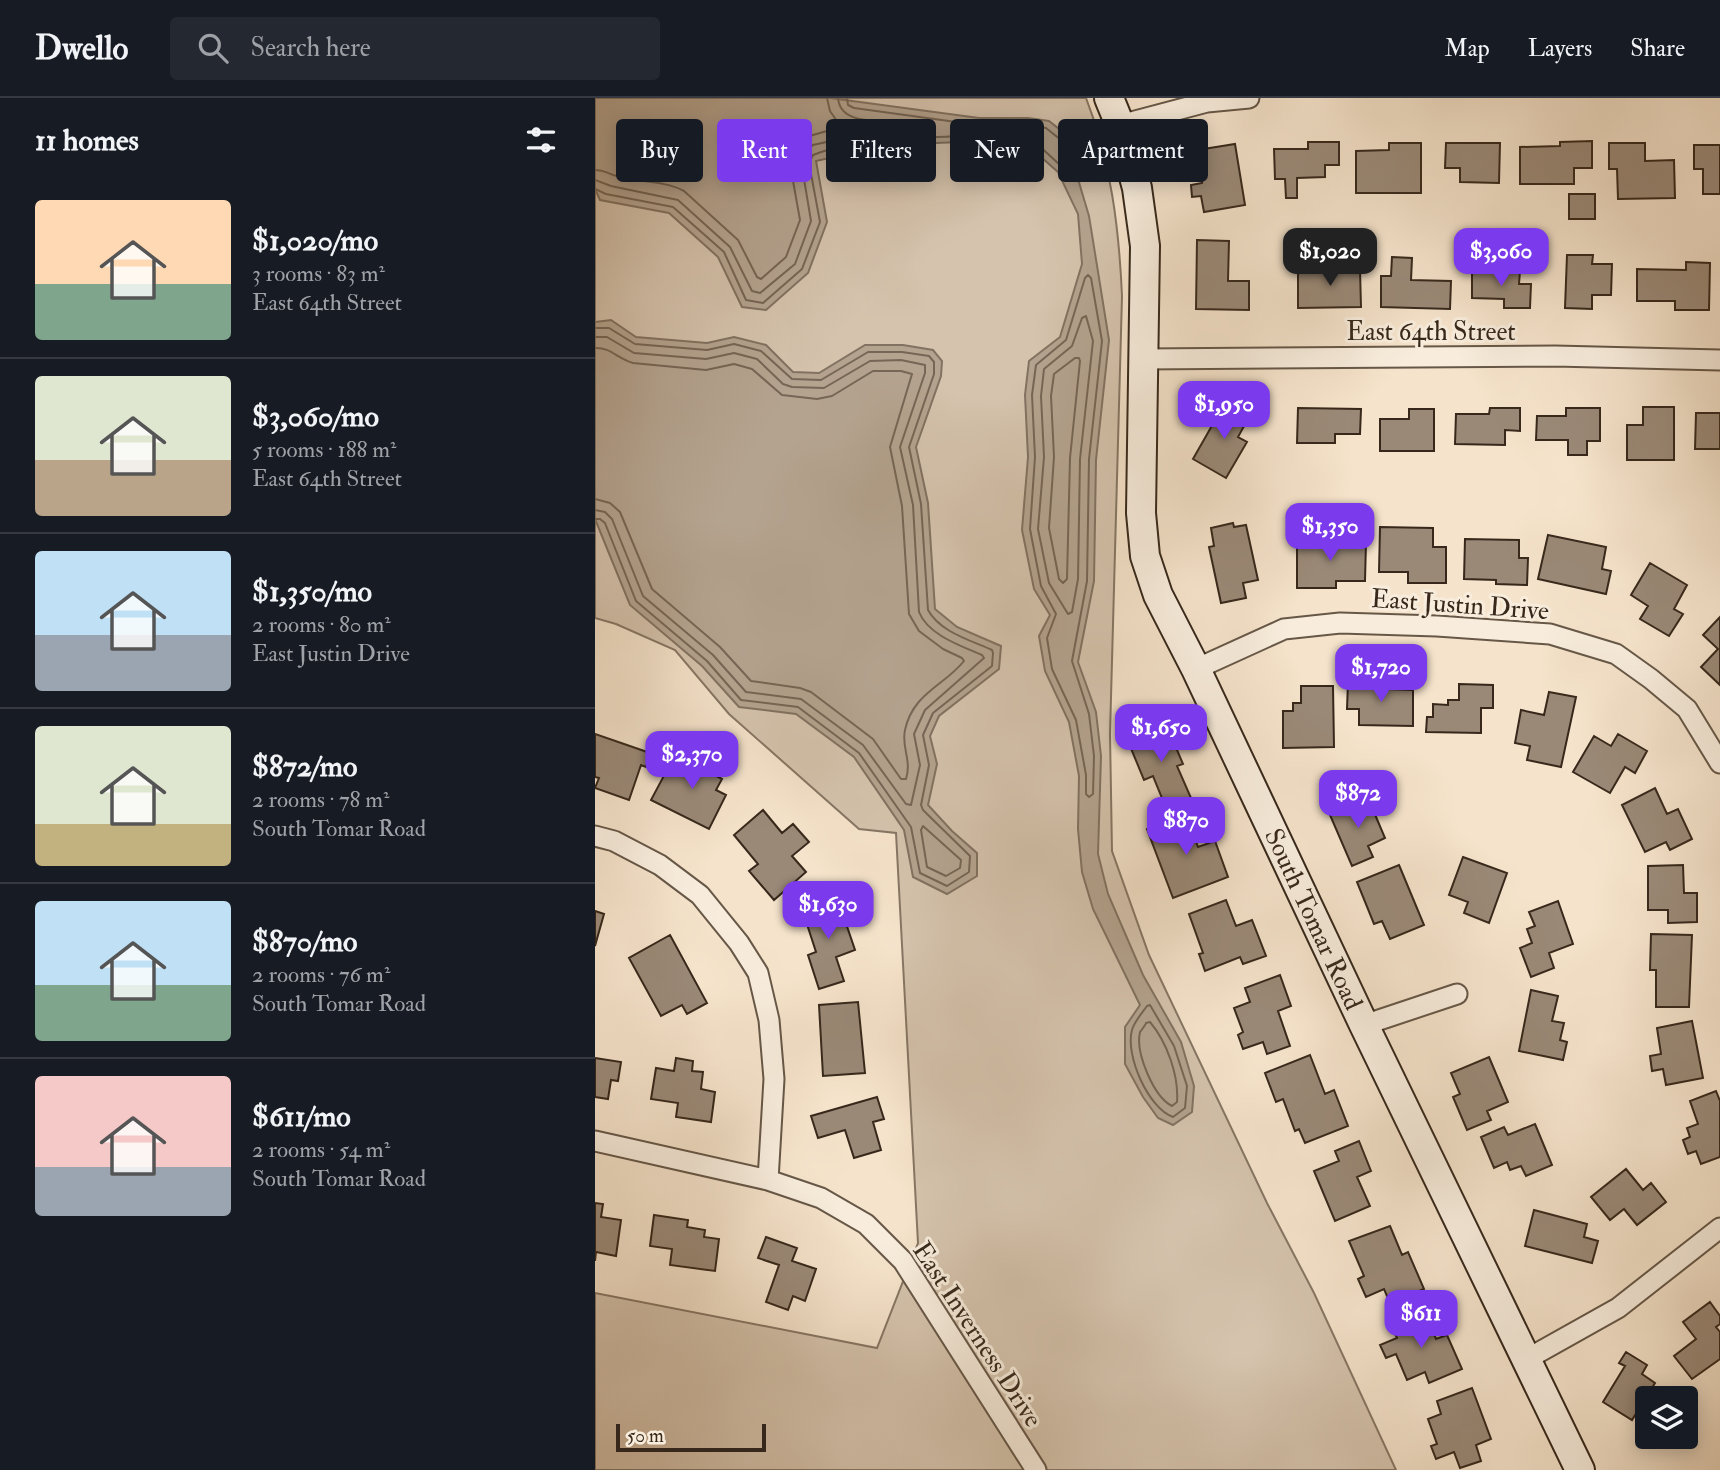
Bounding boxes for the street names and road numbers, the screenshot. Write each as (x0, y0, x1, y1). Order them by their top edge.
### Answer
street label: East 64th Street (1346, 316, 1516, 348)
street label: East Justin Drive (1370, 583, 1550, 627)
street label: South Tomar Road (1257, 824, 1369, 1016)
street label: East Inverness Drive (905, 1236, 1049, 1433)

